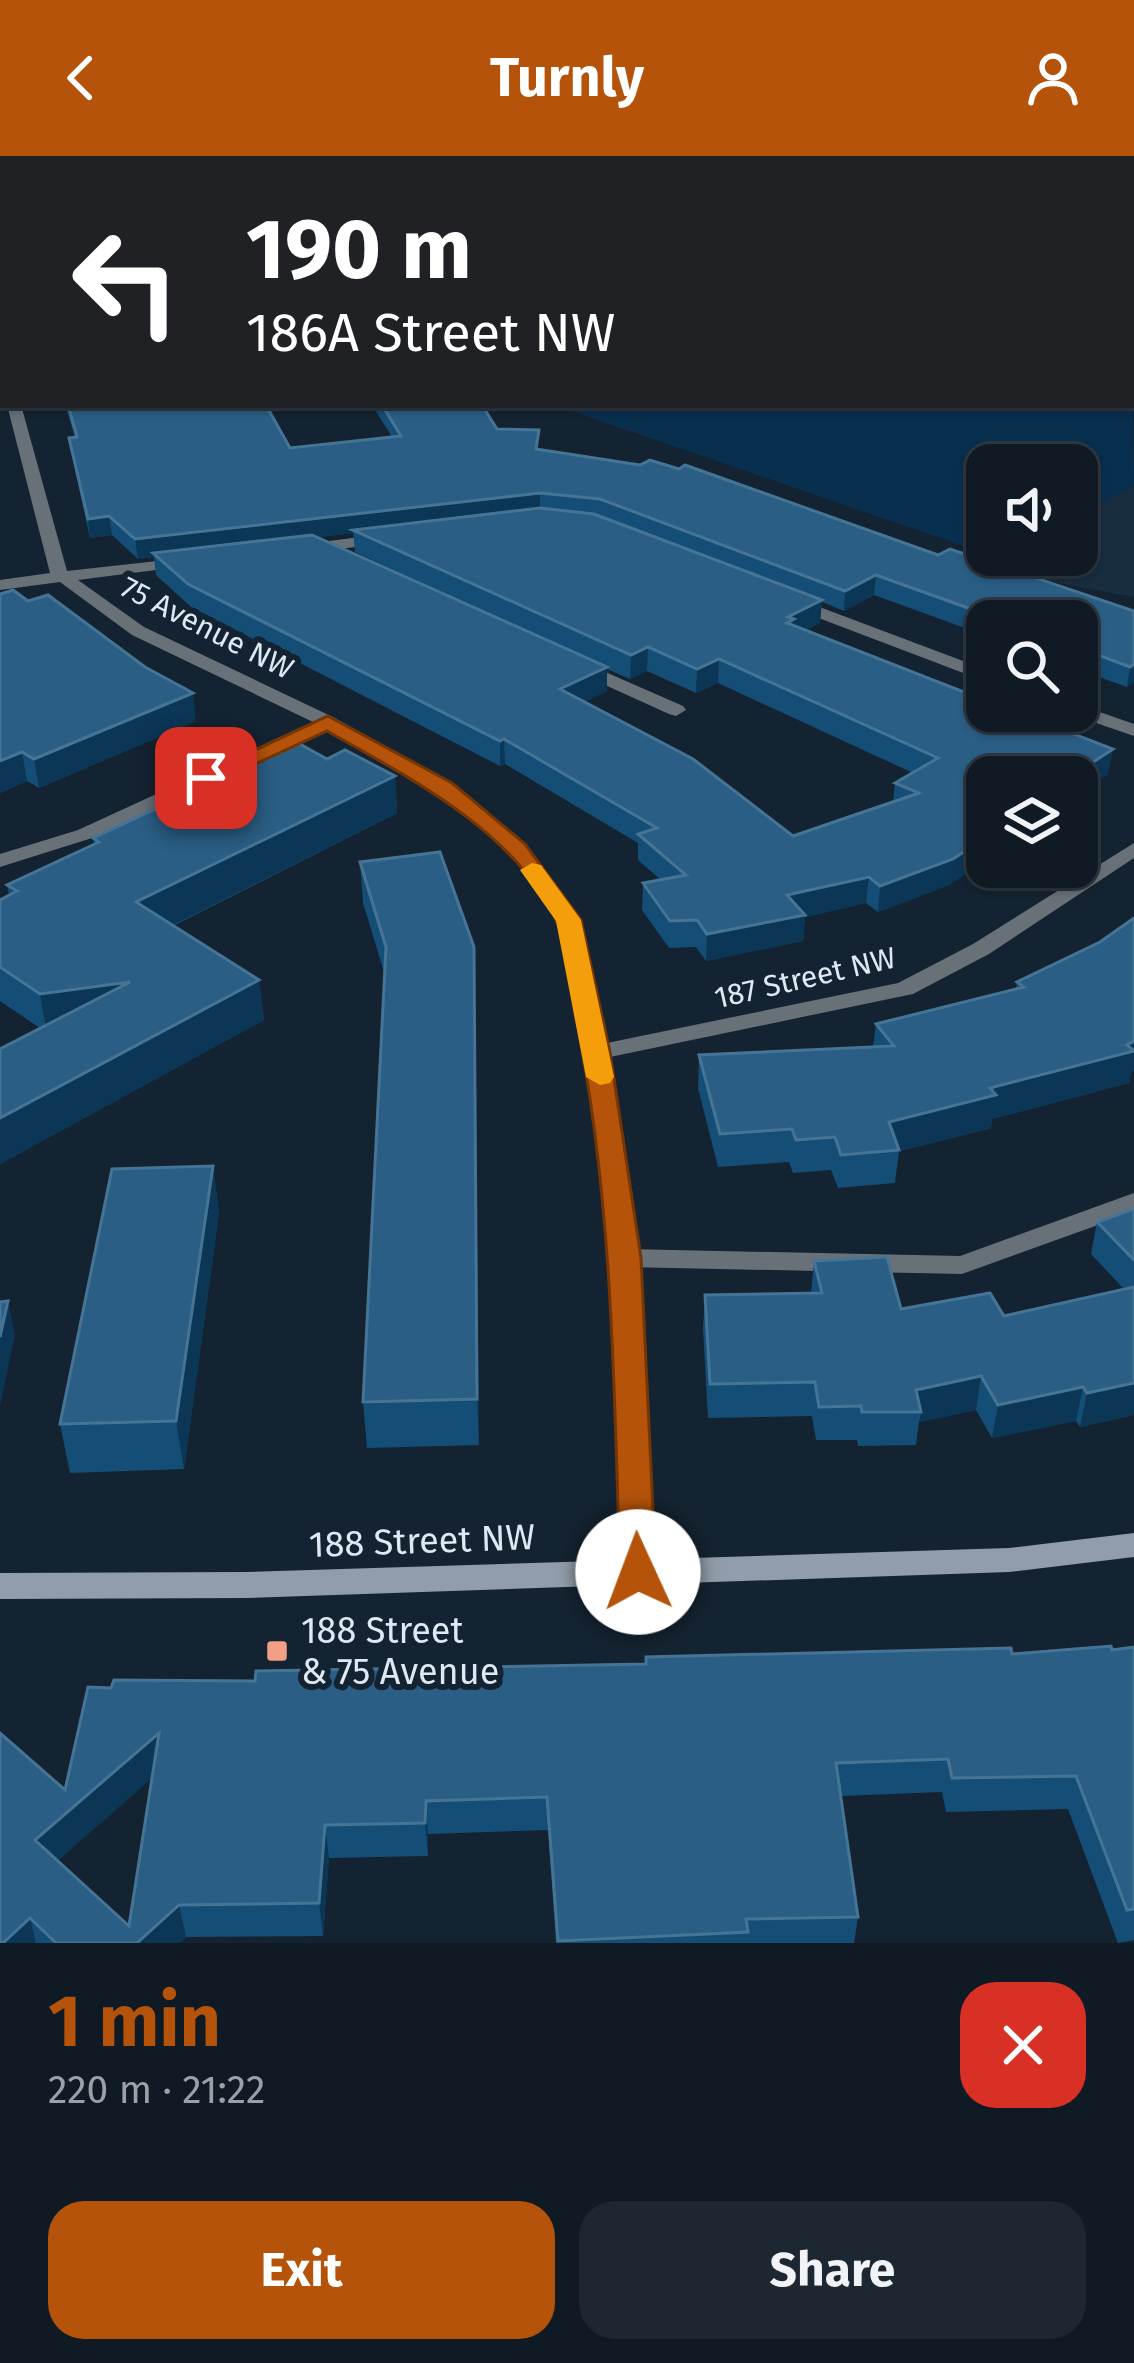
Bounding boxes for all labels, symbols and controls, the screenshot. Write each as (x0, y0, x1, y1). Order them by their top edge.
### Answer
icon: back (48, 45, 114, 111)
icon: person (1020, 45, 1086, 111)
text: Turnly (490, 46, 644, 110)
text: 190 m (246, 199, 472, 300)
icon: left (48, 204, 204, 360)
text: 186A Street NW (246, 301, 615, 365)
map controls (966, 444, 1098, 888)
button: sound (966, 444, 1098, 576)
street label: 75 Avenue NW (115, 569, 299, 687)
button: search (966, 600, 1098, 732)
pin (155, 727, 257, 829)
icon: arrive (173, 745, 239, 811)
button: layers (966, 756, 1098, 888)
street label: 187 Street NW (711, 940, 899, 1016)
position arrow (575, 1509, 701, 1635)
street label: 188 Street NW (308, 1515, 536, 1567)
place label: 188 Street & 75 Avenue (301, 1609, 499, 1694)
marker: 188 Street & 75 Avenue (264, 1638, 290, 1664)
text: 1 min (48, 1979, 221, 2065)
button: close (960, 1982, 1086, 2108)
text: 220 m · 21:22 (48, 2067, 265, 2113)
button: Exit (48, 2201, 555, 2339)
button: Share (579, 2201, 1086, 2339)

